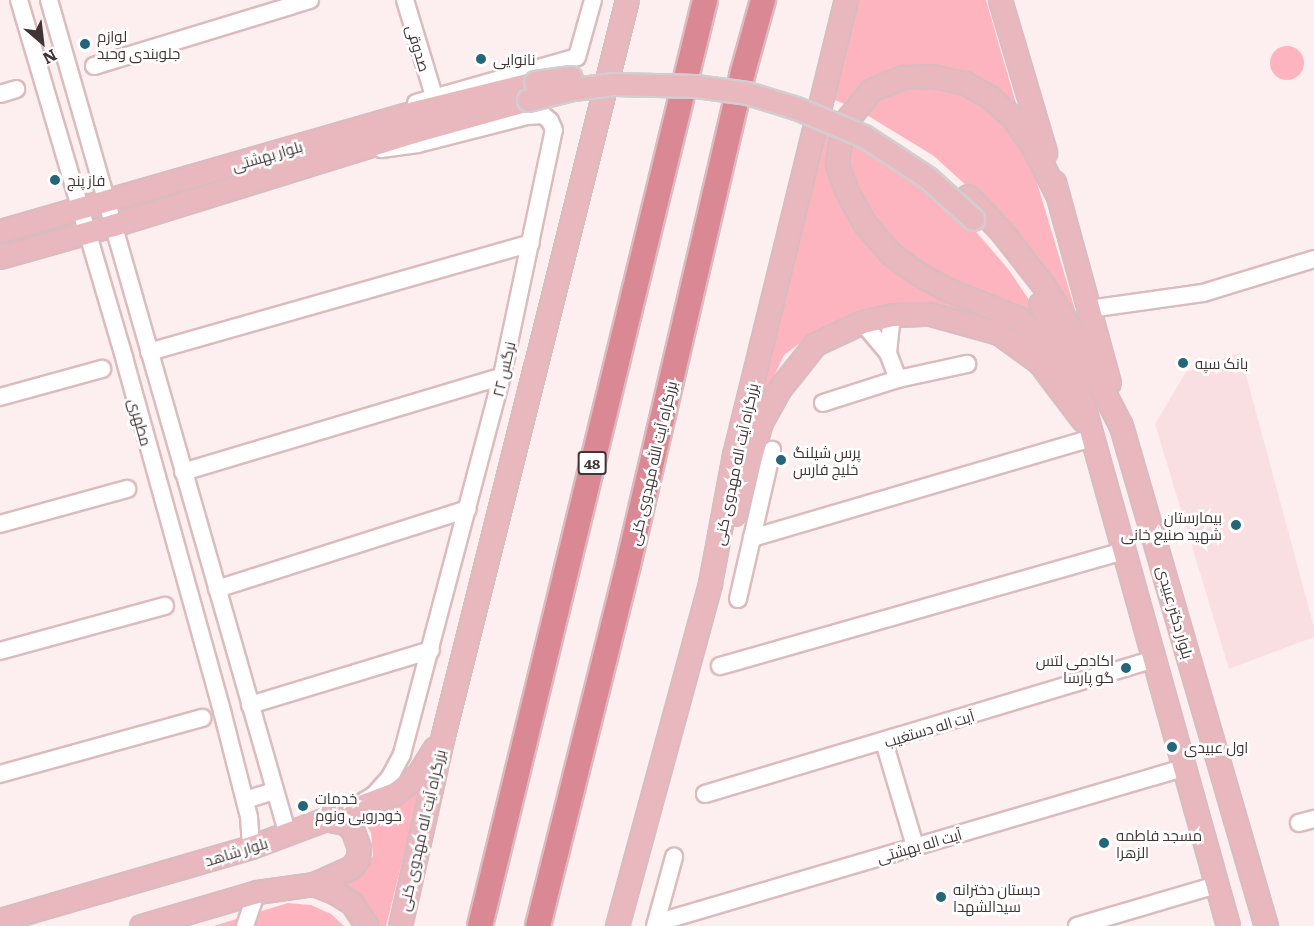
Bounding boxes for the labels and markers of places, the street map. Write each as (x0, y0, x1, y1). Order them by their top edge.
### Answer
place label: لوازم جلوبندی وحید (97, 26, 180, 61)
marker: لوازم جلوبندی وحید (78, 37, 92, 51)
place label: نانوایی (493, 50, 535, 68)
marker: نانوایی (474, 52, 488, 66)
place label: فاز پنج (67, 171, 105, 189)
marker: فاز پنج (48, 173, 62, 187)
place label: بانک سپه (1195, 354, 1248, 372)
marker: بانک سپه (1176, 356, 1190, 370)
place label: پرس شیلنگ خلیج فارس (793, 442, 861, 477)
marker: پرس شیلنگ خلیج فارس (774, 453, 788, 467)
place label: بیمارستان شهید صنیع خانی (1121, 507, 1222, 542)
marker: بیمارستان شهید صنیع خانی (1227, 516, 1245, 534)
place label: اکادمی لتس گو پارسا (1036, 650, 1114, 685)
marker: اکادمی لتس گو پارسا (1119, 661, 1133, 675)
place label: اول عبیدی (1184, 738, 1248, 756)
marker: اول عبیدی (1165, 740, 1179, 754)
place label: خدمات خودرویی ونوم (315, 788, 402, 823)
marker: خدمات خودرویی ونوم (296, 799, 310, 813)
place label: مسجد فاطمه الزهرا (1116, 825, 1202, 860)
marker: مسجد فاطمه الزهرا (1097, 836, 1111, 850)
place label: دبستان دخترانه سیدالشهدا (953, 879, 1040, 914)
marker: دبستان دخترانه سیدالشهدا (934, 890, 948, 904)

